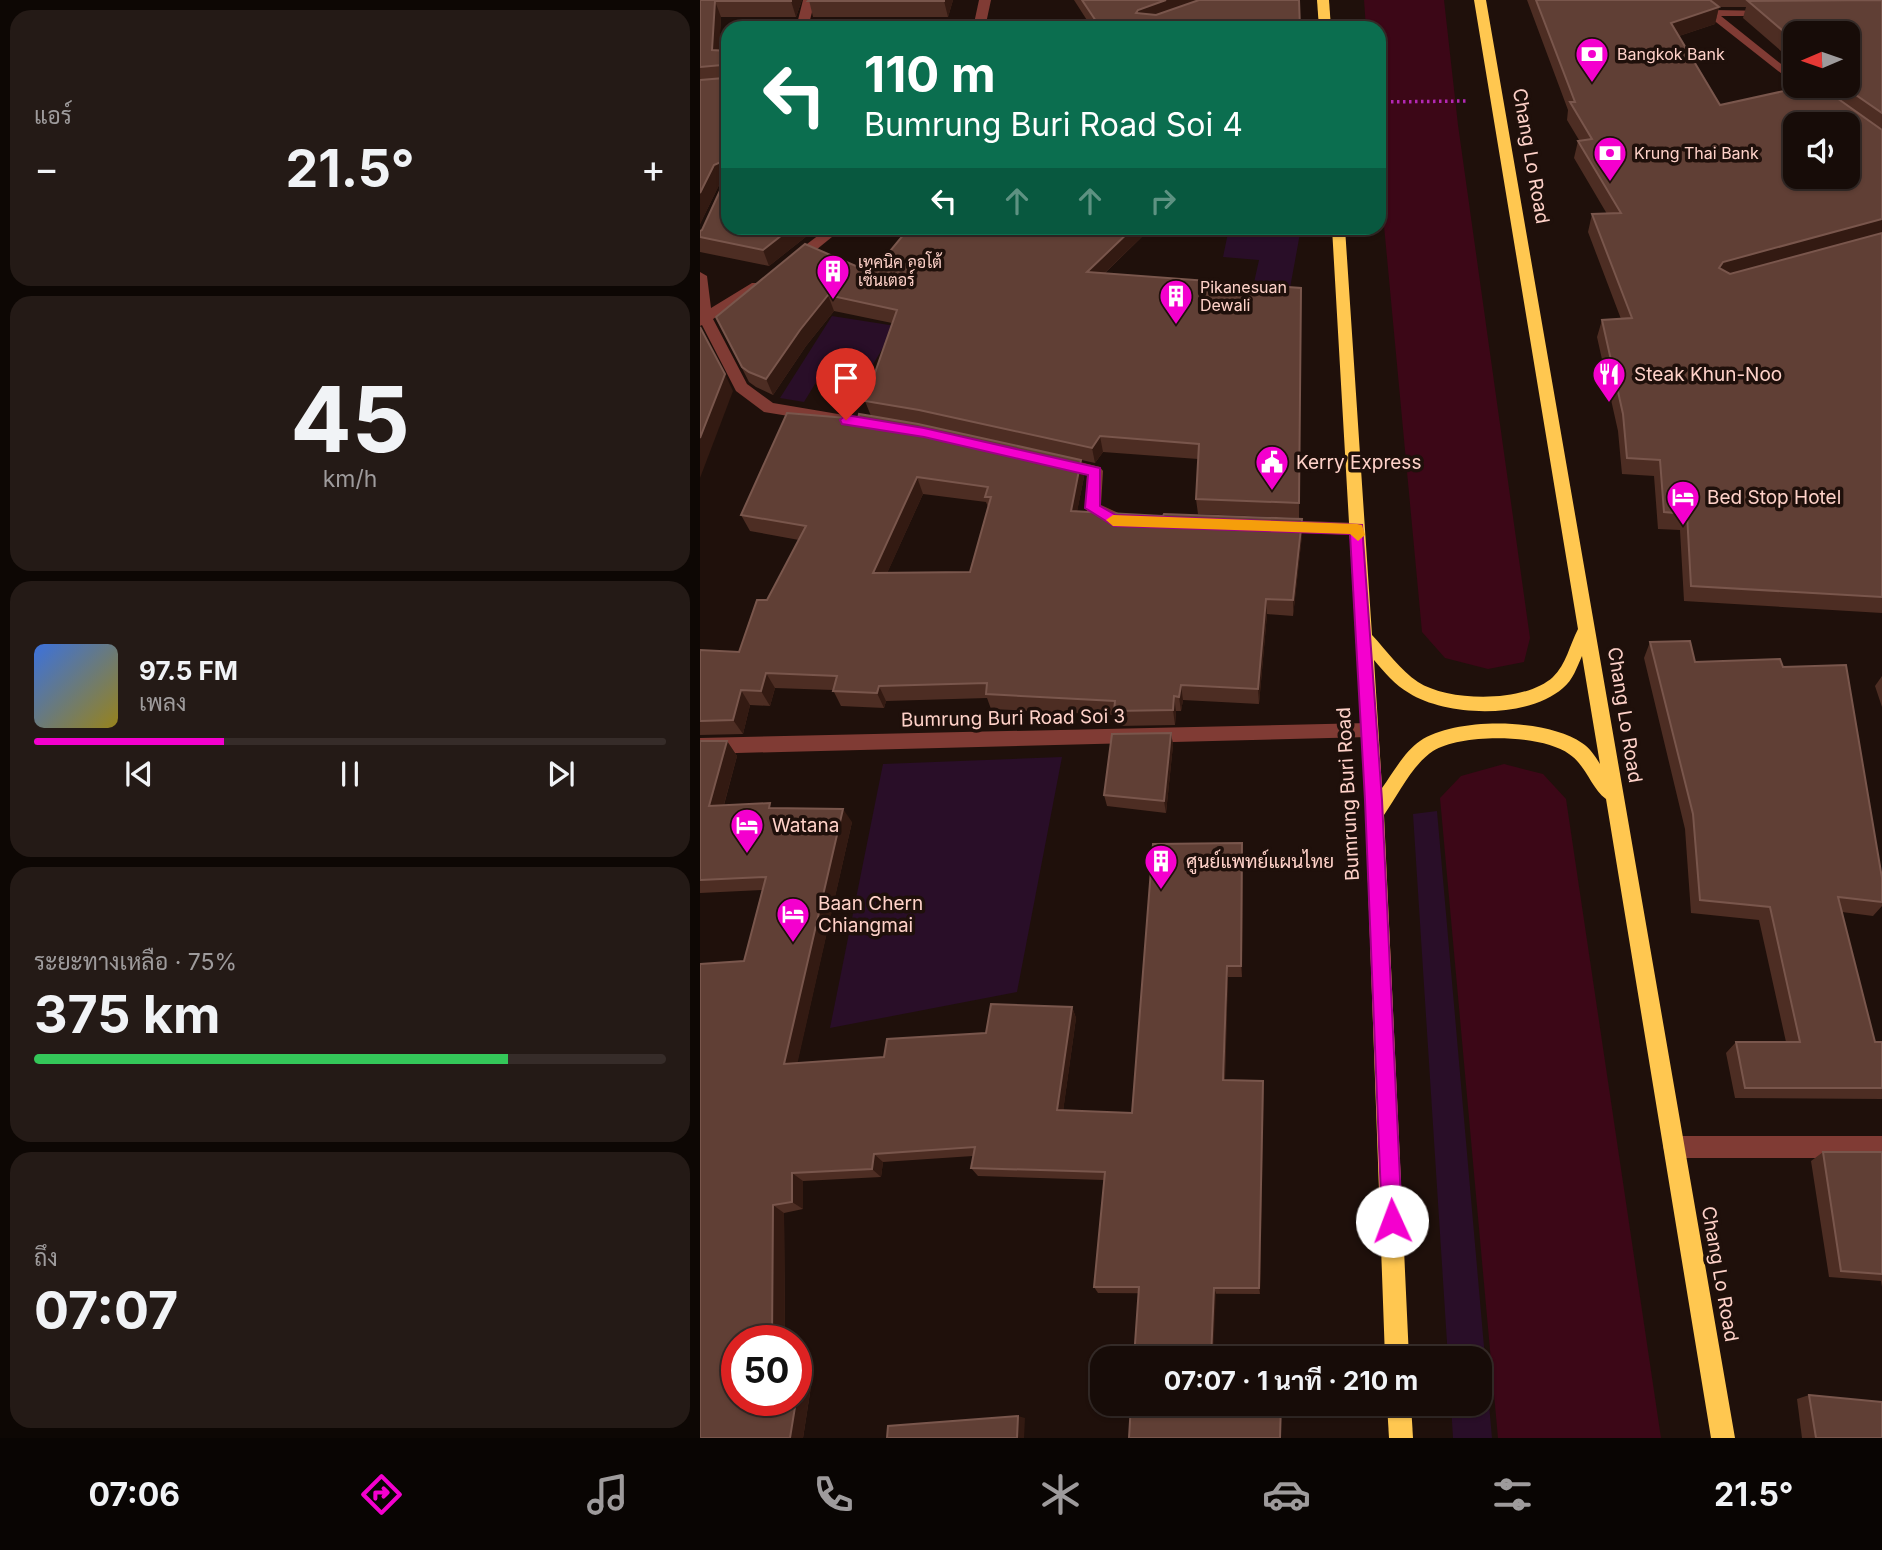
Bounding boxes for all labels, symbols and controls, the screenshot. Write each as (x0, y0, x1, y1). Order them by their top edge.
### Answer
north arrow (1783, 21, 1860, 98)
map controls (1783, 21, 1860, 189)
bank icon: Bangkok Bank (1573, 35, 1611, 84)
place label: Bangkok Bank (1617, 44, 1725, 64)
text: 110 m (864, 45, 996, 104)
icon: left (749, 49, 840, 140)
street label: Chang Lo Road (1508, 86, 1554, 226)
text: แอร์ (34, 102, 72, 130)
text: Bumrung Buri Road Soi 4 (864, 105, 1243, 144)
button: sound (1783, 112, 1860, 189)
bank icon: Krung Thai Bank (1591, 134, 1629, 183)
text: 21.5° (285, 137, 415, 200)
place label: Krung Thai Bank (1634, 143, 1759, 163)
text: − (34, 145, 59, 191)
text: + (641, 145, 666, 191)
icon: left (925, 182, 963, 220)
icon: ahead (998, 182, 1036, 220)
icon: ahead (1071, 182, 1109, 220)
icon: right (1144, 182, 1182, 220)
place label: เทคนิค ออโต้ เซ็นเตอร์ (858, 251, 943, 290)
building icon: เทคนิค ออโต้ เซ็นเตอร์ (814, 252, 852, 301)
building icon: Pikanesuan Dewali (1157, 277, 1195, 326)
place label: Pikanesuan Dewali (1200, 277, 1287, 315)
pin (816, 348, 876, 420)
restaurant icon: Steak Khun-Noo (1590, 355, 1628, 404)
icon: arrive (827, 359, 865, 397)
place label: Steak Khun-Noo (1634, 363, 1782, 386)
text: 45 (290, 364, 410, 474)
public building icon: Kerry Express (1253, 443, 1291, 492)
place label: Kerry Express (1296, 451, 1421, 474)
text: km/h (323, 465, 377, 493)
hotel icon: Bed Stop Hotel (1664, 478, 1702, 527)
place label: Bed Stop Hotel (1707, 486, 1841, 509)
street label: Chang Lo Road (1603, 645, 1647, 785)
text: 97.5 FM (139, 655, 238, 686)
text: เพลง (139, 689, 186, 717)
street label: Bumrung Buri Road Soi 3 (901, 705, 1125, 731)
street label: Bumrung Buri Road (1332, 707, 1364, 881)
icon: previous (120, 755, 158, 793)
icon: pause (331, 755, 369, 793)
icon: next (542, 755, 580, 793)
hotel icon: Watana (728, 806, 766, 855)
place label: Watana (772, 814, 839, 837)
building icon: ศูนย์แพทย์แผนไทย (1142, 842, 1180, 891)
place label: ศูนย์แพทย์แผนไทย (1186, 849, 1334, 875)
place label: Baan Chern Chiangmai (818, 892, 923, 937)
hotel icon: Baan Chern Chiangmai (774, 895, 812, 944)
text: ระยะทางเหลือ · 75% (34, 948, 237, 976)
text: 375 km (34, 983, 220, 1046)
position arrow (1355, 1184, 1429, 1258)
street label: Chang Lo Road (1697, 1204, 1743, 1344)
text: ถึง (34, 1244, 58, 1272)
text: 07:07 (34, 1279, 178, 1342)
speed limit sign: 50 (721, 1325, 812, 1416)
text: 07:07 · 1 นาที · 210 m (1164, 1365, 1418, 1396)
icon: directions (357, 1470, 406, 1519)
icon: music (583, 1470, 632, 1519)
icon: phone (809, 1470, 858, 1519)
icon: climate (1036, 1470, 1085, 1519)
icon: car (1262, 1470, 1311, 1519)
icon: filters (1488, 1470, 1537, 1519)
text: 07:06 (89, 1475, 180, 1514)
text: 21.5° (1714, 1475, 1793, 1514)

